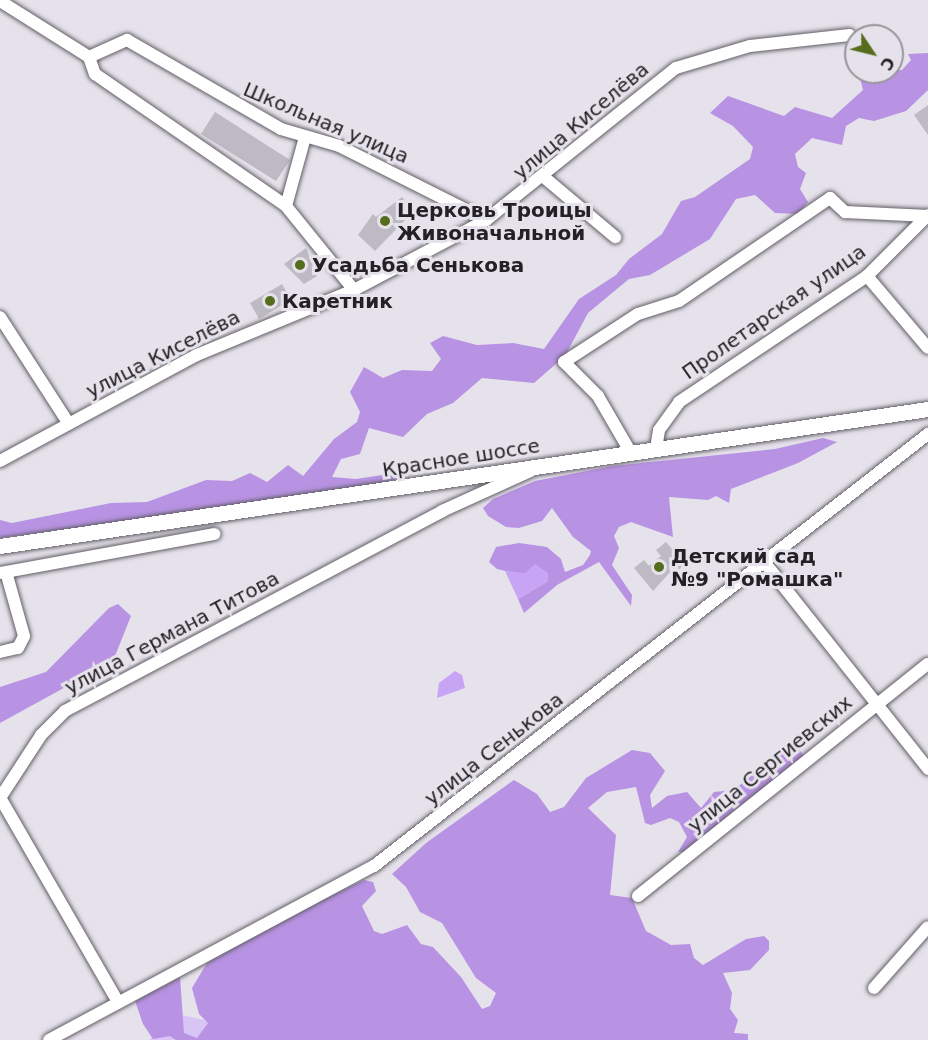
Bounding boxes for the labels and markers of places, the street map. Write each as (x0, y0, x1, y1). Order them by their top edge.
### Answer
place label: Церковь Троицы Живоначальной (397, 198, 592, 245)
marker: Церковь Троицы Живоначальной (378, 214, 392, 228)
place label: Усадьба Сенькова (312, 253, 524, 277)
marker: Усадьба Сенькова (293, 258, 307, 272)
place label: Каретник (282, 289, 393, 313)
marker: Каретник (263, 294, 277, 308)
place label: Детский сад №9 "Ромашка" (671, 544, 843, 591)
marker: Детский сад №9 "Ромашка" (652, 560, 666, 574)

